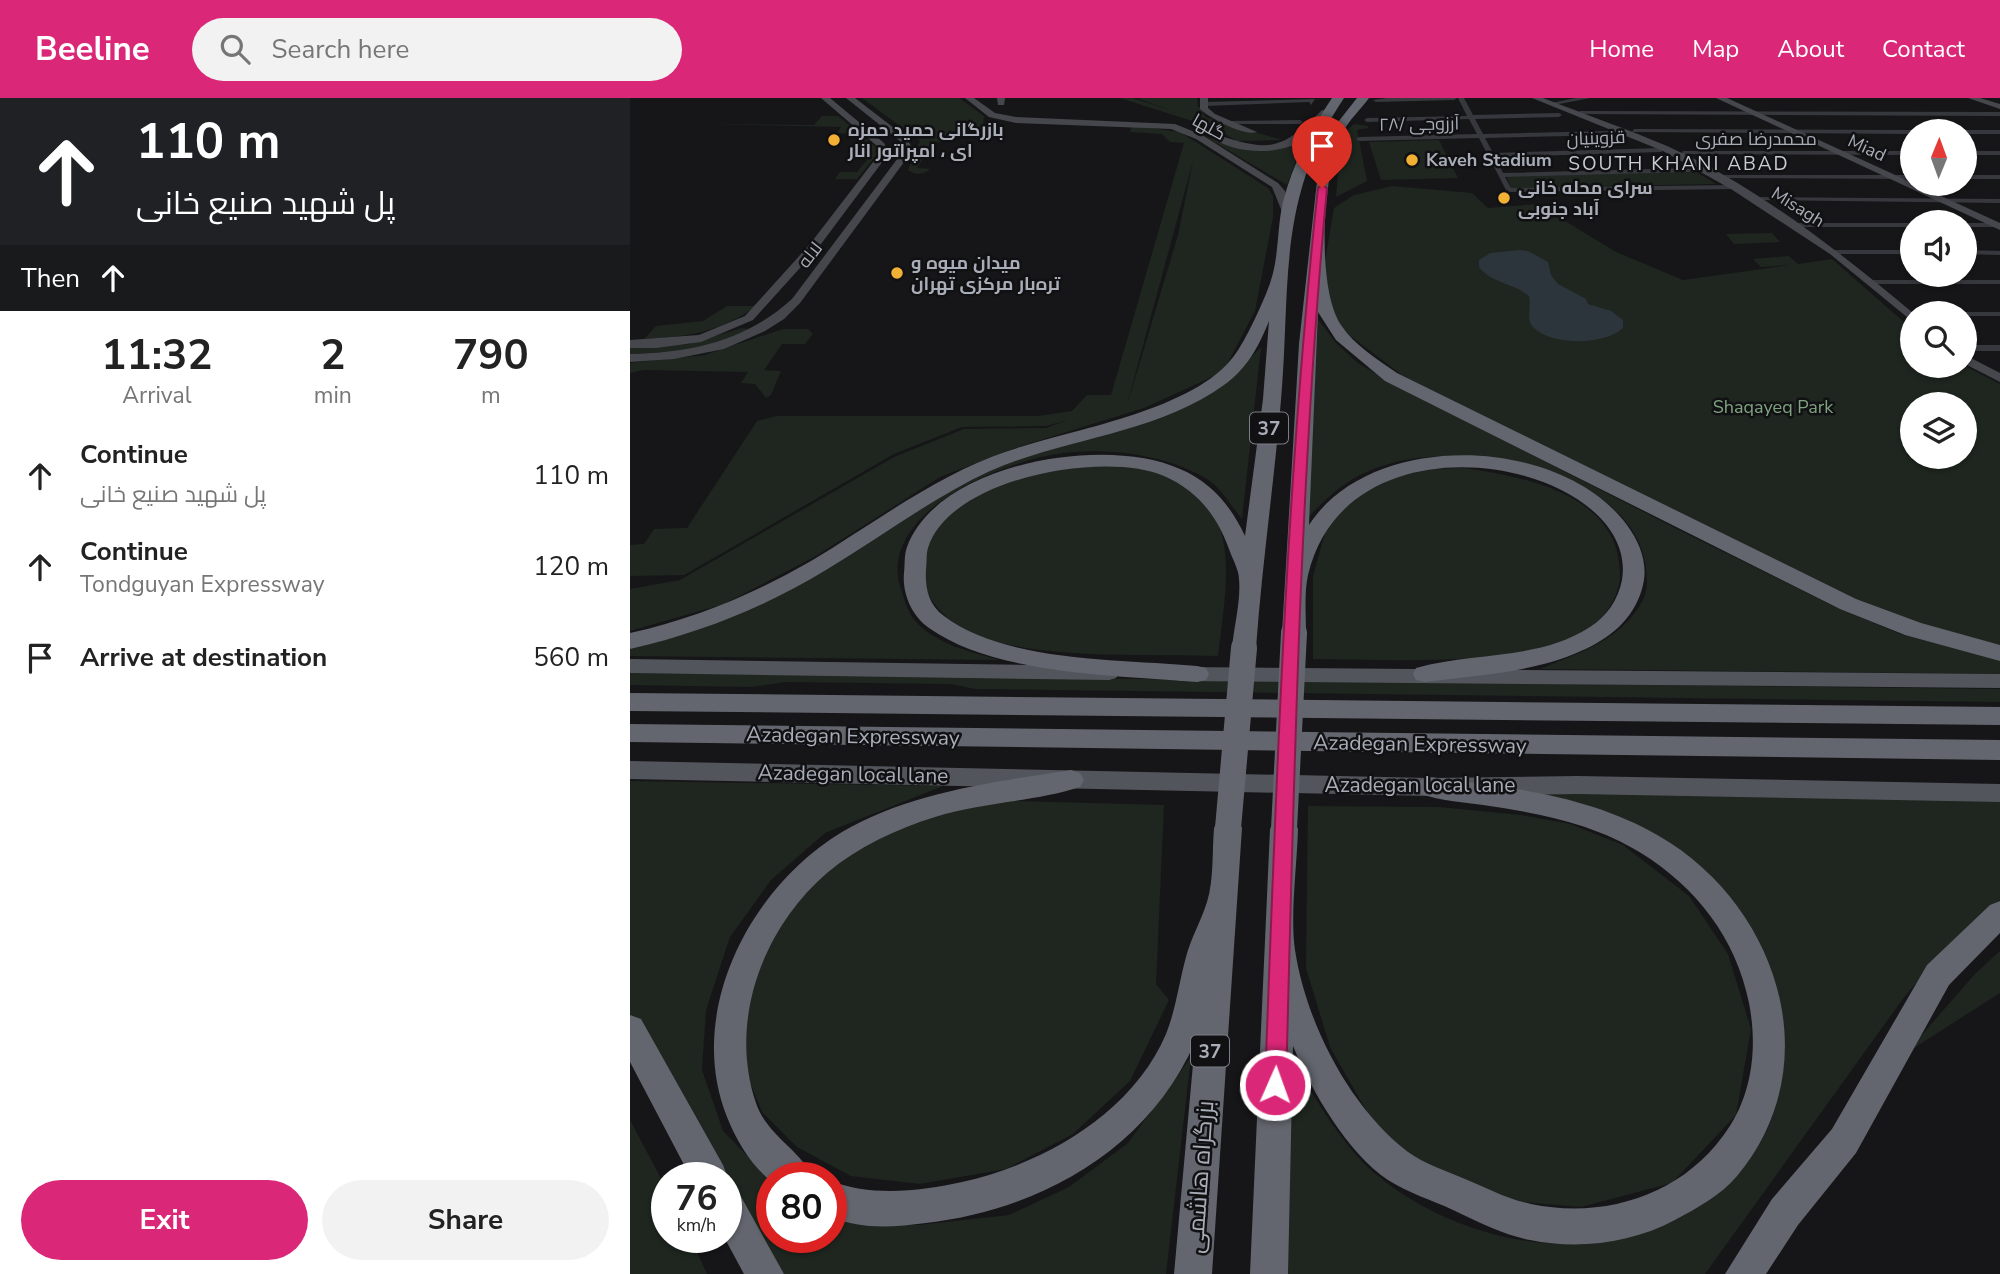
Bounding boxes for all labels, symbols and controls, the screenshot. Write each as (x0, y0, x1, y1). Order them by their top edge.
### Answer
search box (192, 18, 682, 81)
text: Beeline (35, 27, 150, 72)
icon: search (216, 30, 254, 68)
text: Search here (272, 32, 409, 67)
text: Home (1589, 33, 1654, 65)
text: Map (1692, 33, 1739, 65)
text: About (1777, 33, 1844, 65)
text: Contact (1882, 33, 1965, 65)
text: 110 m (136, 108, 280, 175)
street label: گلها (1188, 108, 1230, 146)
street label: آرزوجی /۲۸ (1379, 111, 1460, 137)
pin (1292, 116, 1352, 188)
place label: بازرگانی حمید حمزه ای ، امپراتور انار (847, 118, 1004, 163)
north arrow (1900, 119, 1978, 196)
map controls (1900, 119, 1977, 469)
street label: قزوینیان (1566, 125, 1626, 151)
icon: ahead (21, 126, 112, 217)
icon: arrive (1303, 127, 1341, 165)
street label: محمدرضا صفری (1695, 127, 1817, 151)
street label: Miad (1844, 129, 1890, 167)
marker: بازرگانی حمید حمزه ای ، امپراتور انار (826, 132, 842, 148)
place label: Kaveh Stadium (1426, 148, 1552, 172)
district label: SOUTH KHANI ABAD (1568, 151, 1790, 177)
marker: Kaveh Stadium (1404, 152, 1420, 168)
place label: سرای محله خانی آباد جنوبی (1518, 176, 1653, 221)
street label: Misagh (1767, 181, 1829, 233)
text: پل شهید صنیع خانی (136, 182, 395, 225)
marker: سرای محله خانی آباد جنوبی (1496, 190, 1512, 206)
button: sound (1900, 210, 1977, 287)
street label: لاله (792, 237, 828, 273)
place label: میدان میوه و تره‌بار مرکزی تهران (911, 251, 1061, 296)
icon: ahead (94, 259, 132, 297)
text: Then (21, 261, 80, 296)
marker: میدان میوه و تره‌بار مرکزی تهران (889, 265, 905, 281)
button: search (1900, 301, 1977, 378)
text: 11:32 (101, 327, 212, 384)
text: 2 (320, 327, 345, 384)
text: 790 (453, 327, 529, 384)
text: Arrival (122, 380, 191, 411)
text: min (314, 380, 352, 411)
text: m (481, 380, 501, 411)
button: layers (1900, 392, 1977, 469)
park label: Shaqayeq Park (1713, 395, 1834, 419)
road number: 37 (1250, 412, 1288, 444)
text: Continue (80, 437, 188, 472)
icon: ahead (21, 457, 59, 495)
text: 110 m (533, 458, 609, 493)
text: پل شهید صنیع خانی (80, 479, 266, 510)
text: Continue (80, 534, 188, 569)
icon: ahead (21, 548, 59, 586)
text: 120 m (533, 549, 609, 584)
text: Tondguyan Expressway (80, 569, 325, 600)
icon: arrive (21, 639, 59, 677)
text: Arrive at destination (80, 640, 327, 675)
text: 560 m (533, 640, 609, 675)
street label: Azadegan Expressway (746, 720, 960, 752)
street label: Azadegan Expressway (1313, 728, 1527, 760)
street label: Azadegan local lane (757, 758, 949, 790)
street label: Azadegan local lane (1325, 771, 1515, 799)
road number: 37 (1191, 1035, 1229, 1066)
position arrow (1238, 1048, 1312, 1122)
street label: بزرگراه هاشمی (1179, 1099, 1221, 1255)
speed limit sign: 80 (756, 1162, 847, 1253)
text: 76 (675, 1175, 718, 1222)
button: Exit (21, 1180, 308, 1260)
button: Share (322, 1180, 609, 1260)
text: km/h (677, 1213, 716, 1237)

